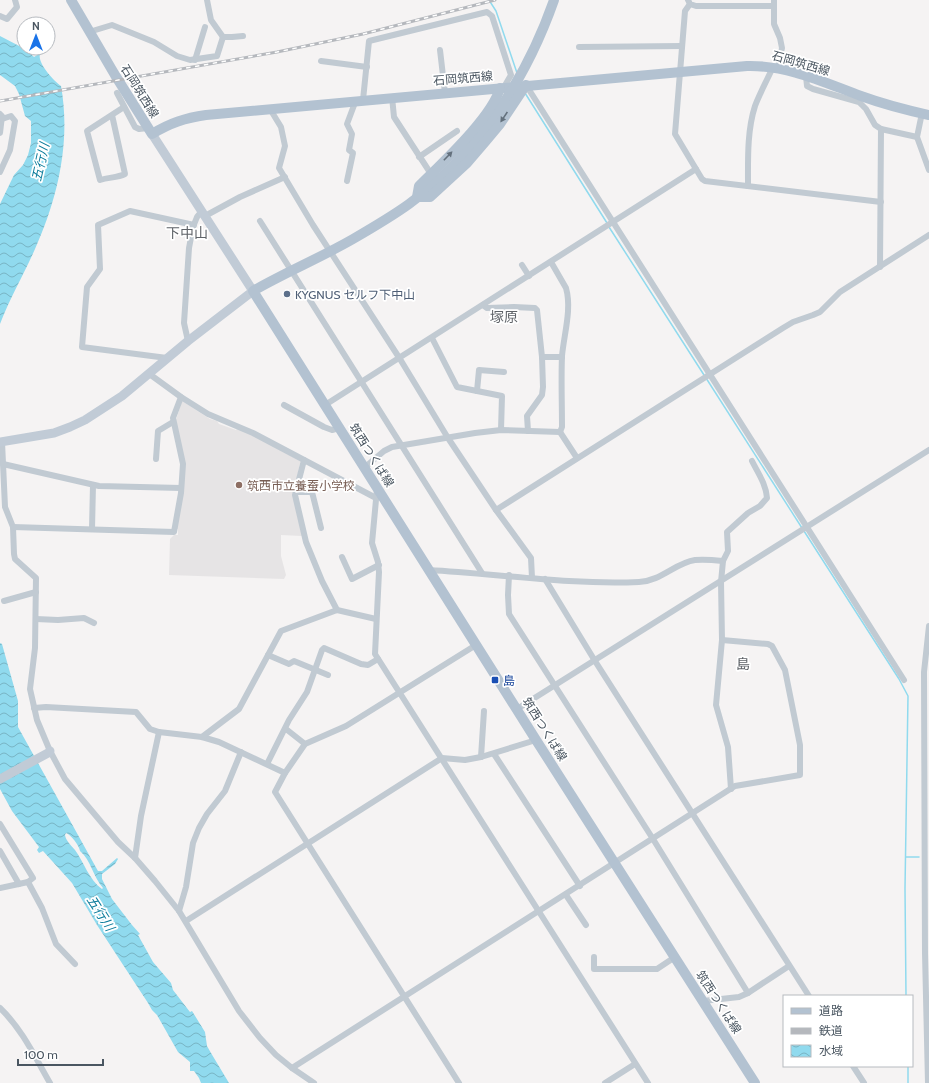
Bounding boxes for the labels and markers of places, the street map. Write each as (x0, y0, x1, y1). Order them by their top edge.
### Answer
place label: KYGNUS セルフ下中山 (295, 287, 415, 302)
marker: KYGNUS セルフ下中山 (282, 289, 292, 299)
place label: 筑西市立養蚕小学校 (247, 478, 355, 493)
marker: 筑西市立養蚕小学校 (234, 480, 244, 490)
place label: 島 (503, 673, 515, 688)
marker: 島 (490, 675, 500, 685)

